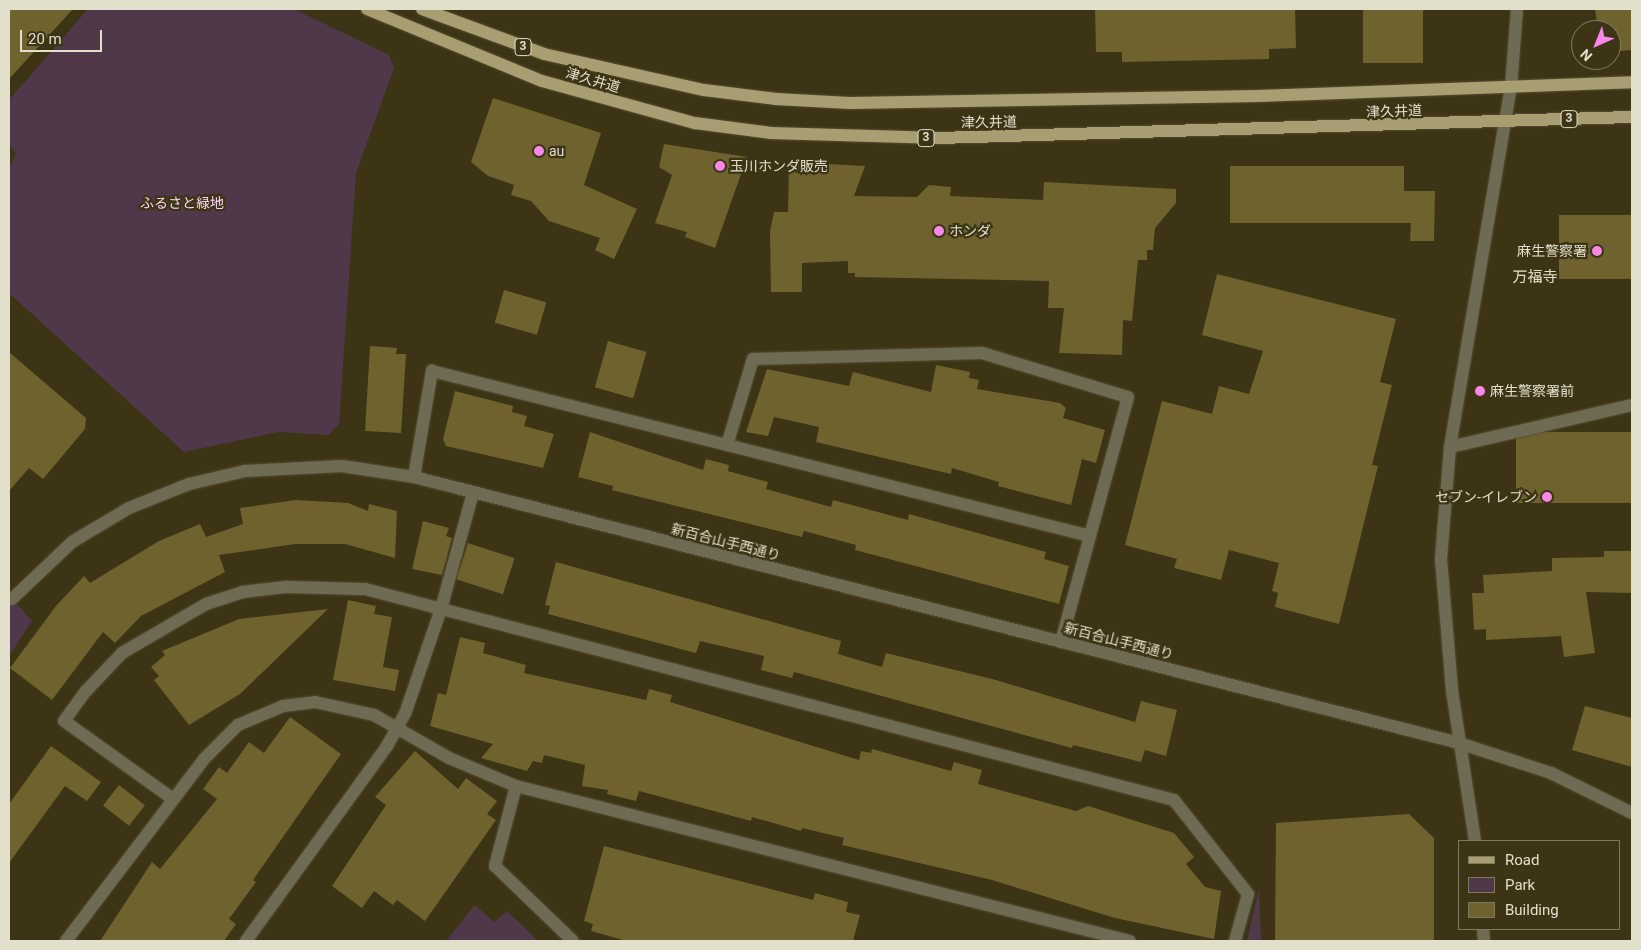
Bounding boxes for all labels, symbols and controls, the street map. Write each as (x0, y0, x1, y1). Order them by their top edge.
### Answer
scale bar (22, 20, 105, 52)
north arrow (1571, 20, 1621, 70)
text: 20 m (28, 30, 62, 48)
road number: 3 (514, 38, 532, 56)
text: N (1577, 46, 1595, 64)
street label: 津久井道 (564, 64, 622, 96)
street label: 津久井道 (1366, 102, 1422, 120)
road number: 3 (1560, 110, 1578, 128)
street label: 津久井道 (961, 113, 1017, 131)
road number: 3 (917, 128, 935, 148)
place label: au (549, 143, 564, 159)
marker: au (533, 145, 545, 157)
place label: 玉川ホンダ販売 (730, 158, 828, 174)
marker: 玉川ホンダ販売 (714, 160, 726, 172)
park label: ふるさと緑地 (140, 195, 224, 211)
place label: ホンダ (949, 223, 991, 239)
marker: ホンダ (933, 225, 945, 237)
place label: 麻生警察署 (1517, 243, 1587, 259)
marker: 麻生警察署 (1591, 245, 1603, 257)
district label: 万福寺 (1513, 269, 1557, 287)
place label: 麻生警察署前 (1490, 383, 1574, 399)
marker: 麻生警察署前 (1474, 385, 1486, 397)
place label: セブン-イレブン (1435, 489, 1537, 505)
marker: セブン-イレブン (1541, 491, 1553, 503)
street label: 新百合山手西通り (670, 520, 782, 564)
street label: 新百合山手西通り (1063, 619, 1175, 663)
legend (1458, 840, 1621, 930)
text: Road (1505, 851, 1539, 869)
text: Park (1505, 876, 1535, 894)
text: Building (1505, 901, 1559, 919)

